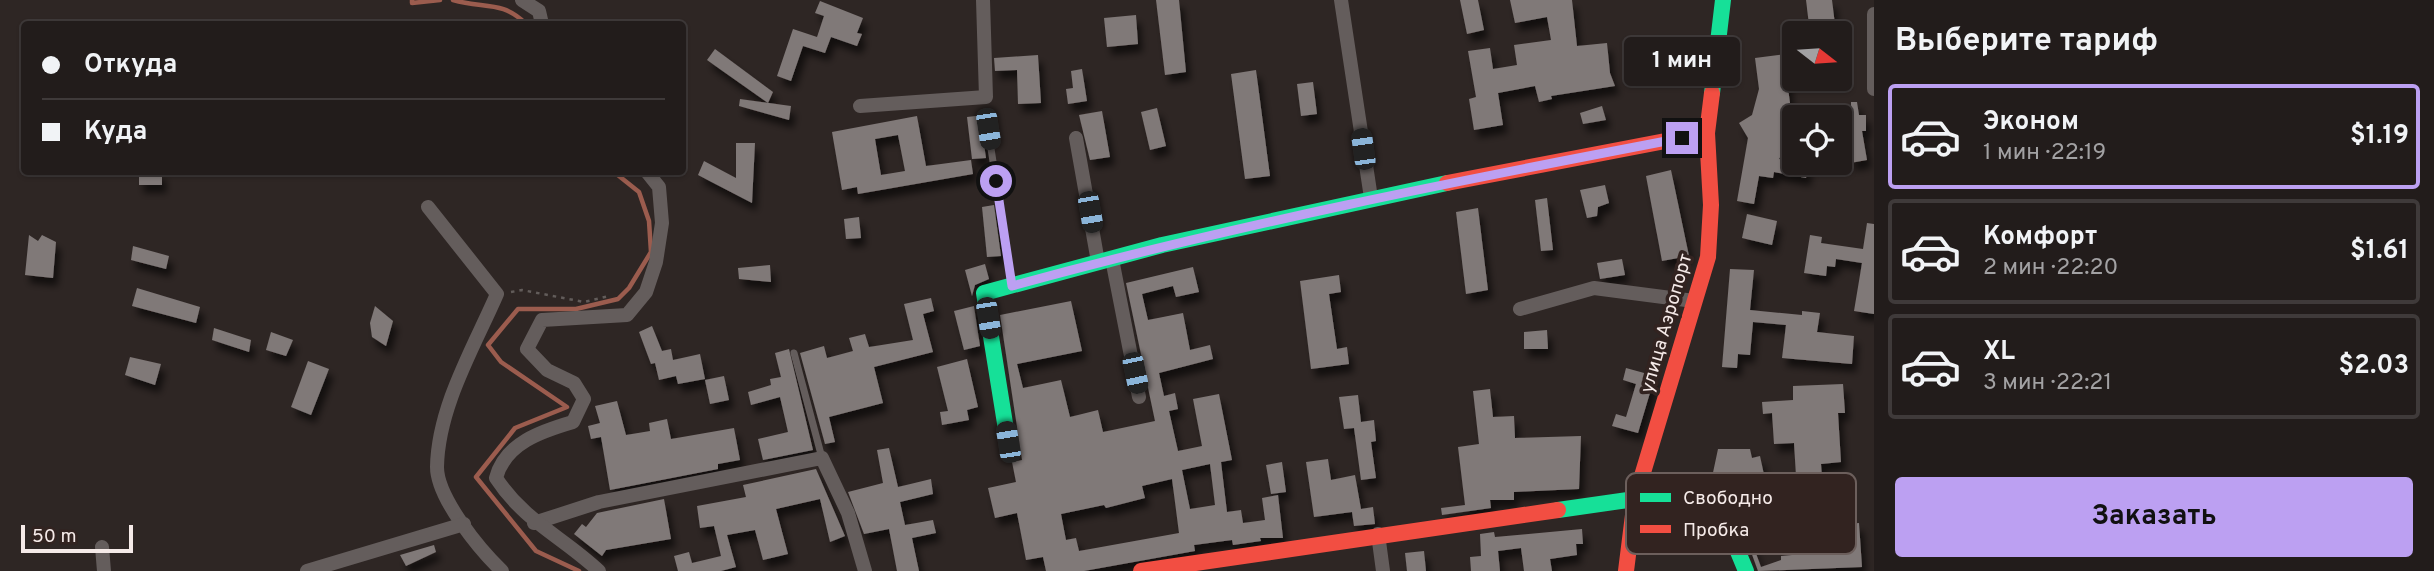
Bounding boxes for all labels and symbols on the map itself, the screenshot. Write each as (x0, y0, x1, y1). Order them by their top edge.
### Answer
north arrow (1782, 21, 1852, 91)
callout: 1 мин (1624, 37, 1740, 86)
car (975, 107, 1002, 151)
route end (1666, 122, 1698, 154)
car (1350, 127, 1377, 171)
route start (980, 165, 1012, 197)
car (1077, 189, 1104, 235)
street label: улица Аэропорт (1636, 251, 1698, 396)
car (975, 296, 1002, 340)
car (1121, 350, 1150, 396)
car (995, 420, 1022, 464)
legend (1626, 473, 1856, 554)
text: Свободно (1683, 487, 1773, 511)
text: Пробка (1683, 519, 1749, 543)
scale bar (21, 522, 133, 554)

